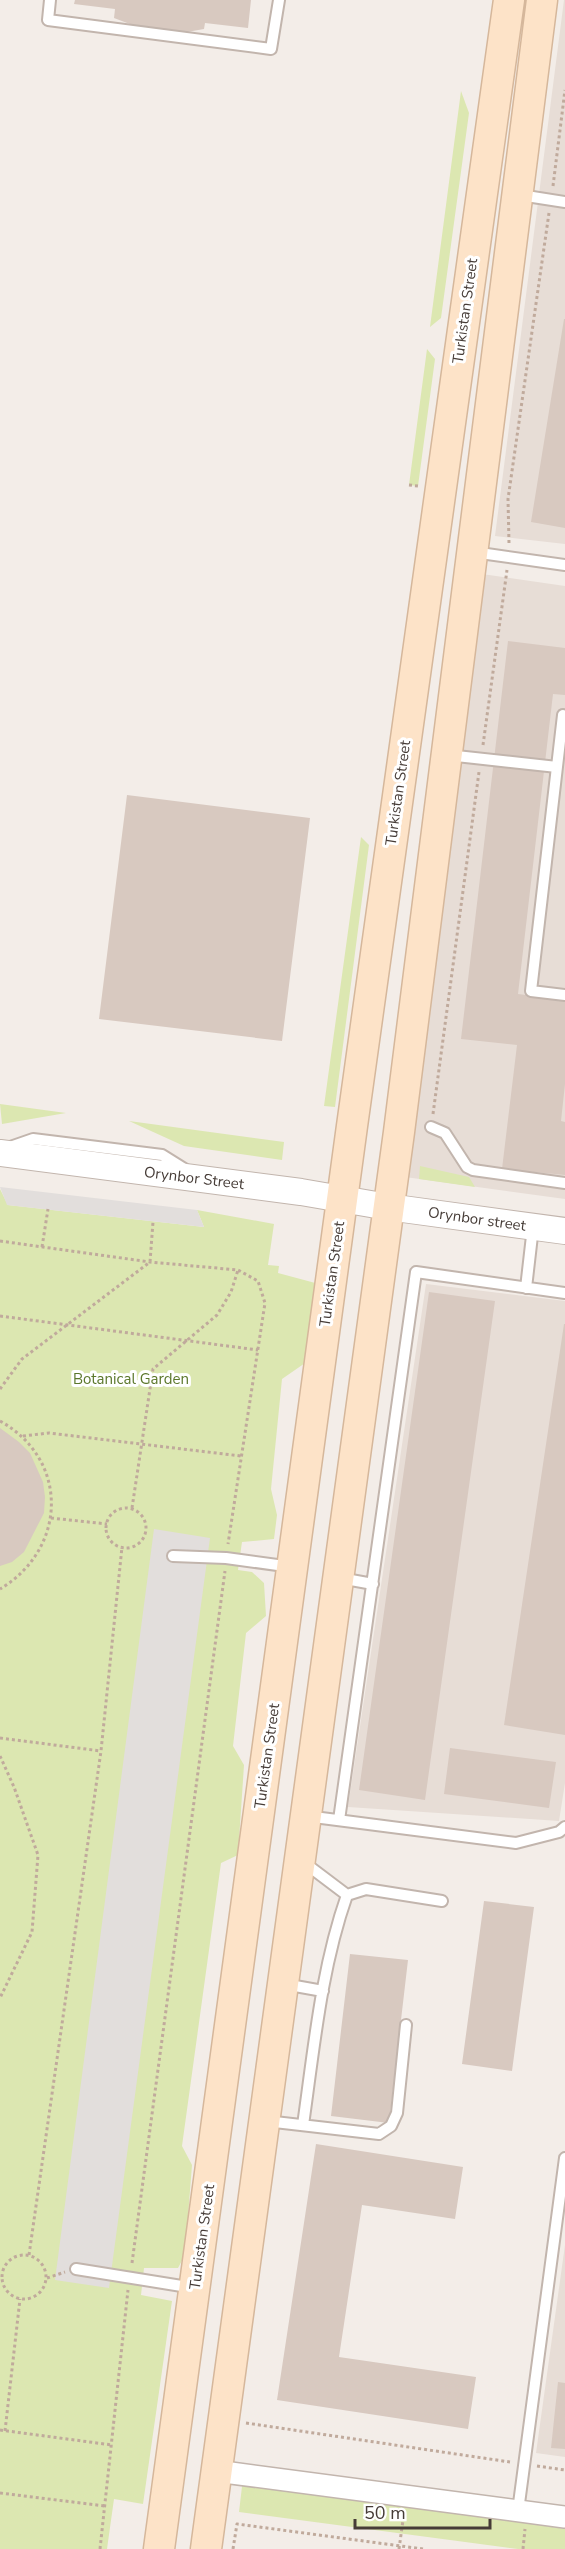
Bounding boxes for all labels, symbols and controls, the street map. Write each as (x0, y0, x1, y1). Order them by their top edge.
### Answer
street label: Turkistan Street (448, 256, 482, 365)
street label: Turkistan Street (381, 738, 415, 847)
street label: Orynbor Street (143, 1162, 246, 1194)
street label: Orynbor street (427, 1202, 528, 1236)
street label: Turkistan Street (315, 1219, 349, 1328)
park label: Botanical Garden (73, 1369, 189, 1389)
street label: Turkistan Street (250, 1701, 284, 1810)
street label: Turkistan Street (185, 2182, 219, 2291)
scale bar (355, 2492, 490, 2530)
text: 50 m (364, 2501, 406, 2525)

